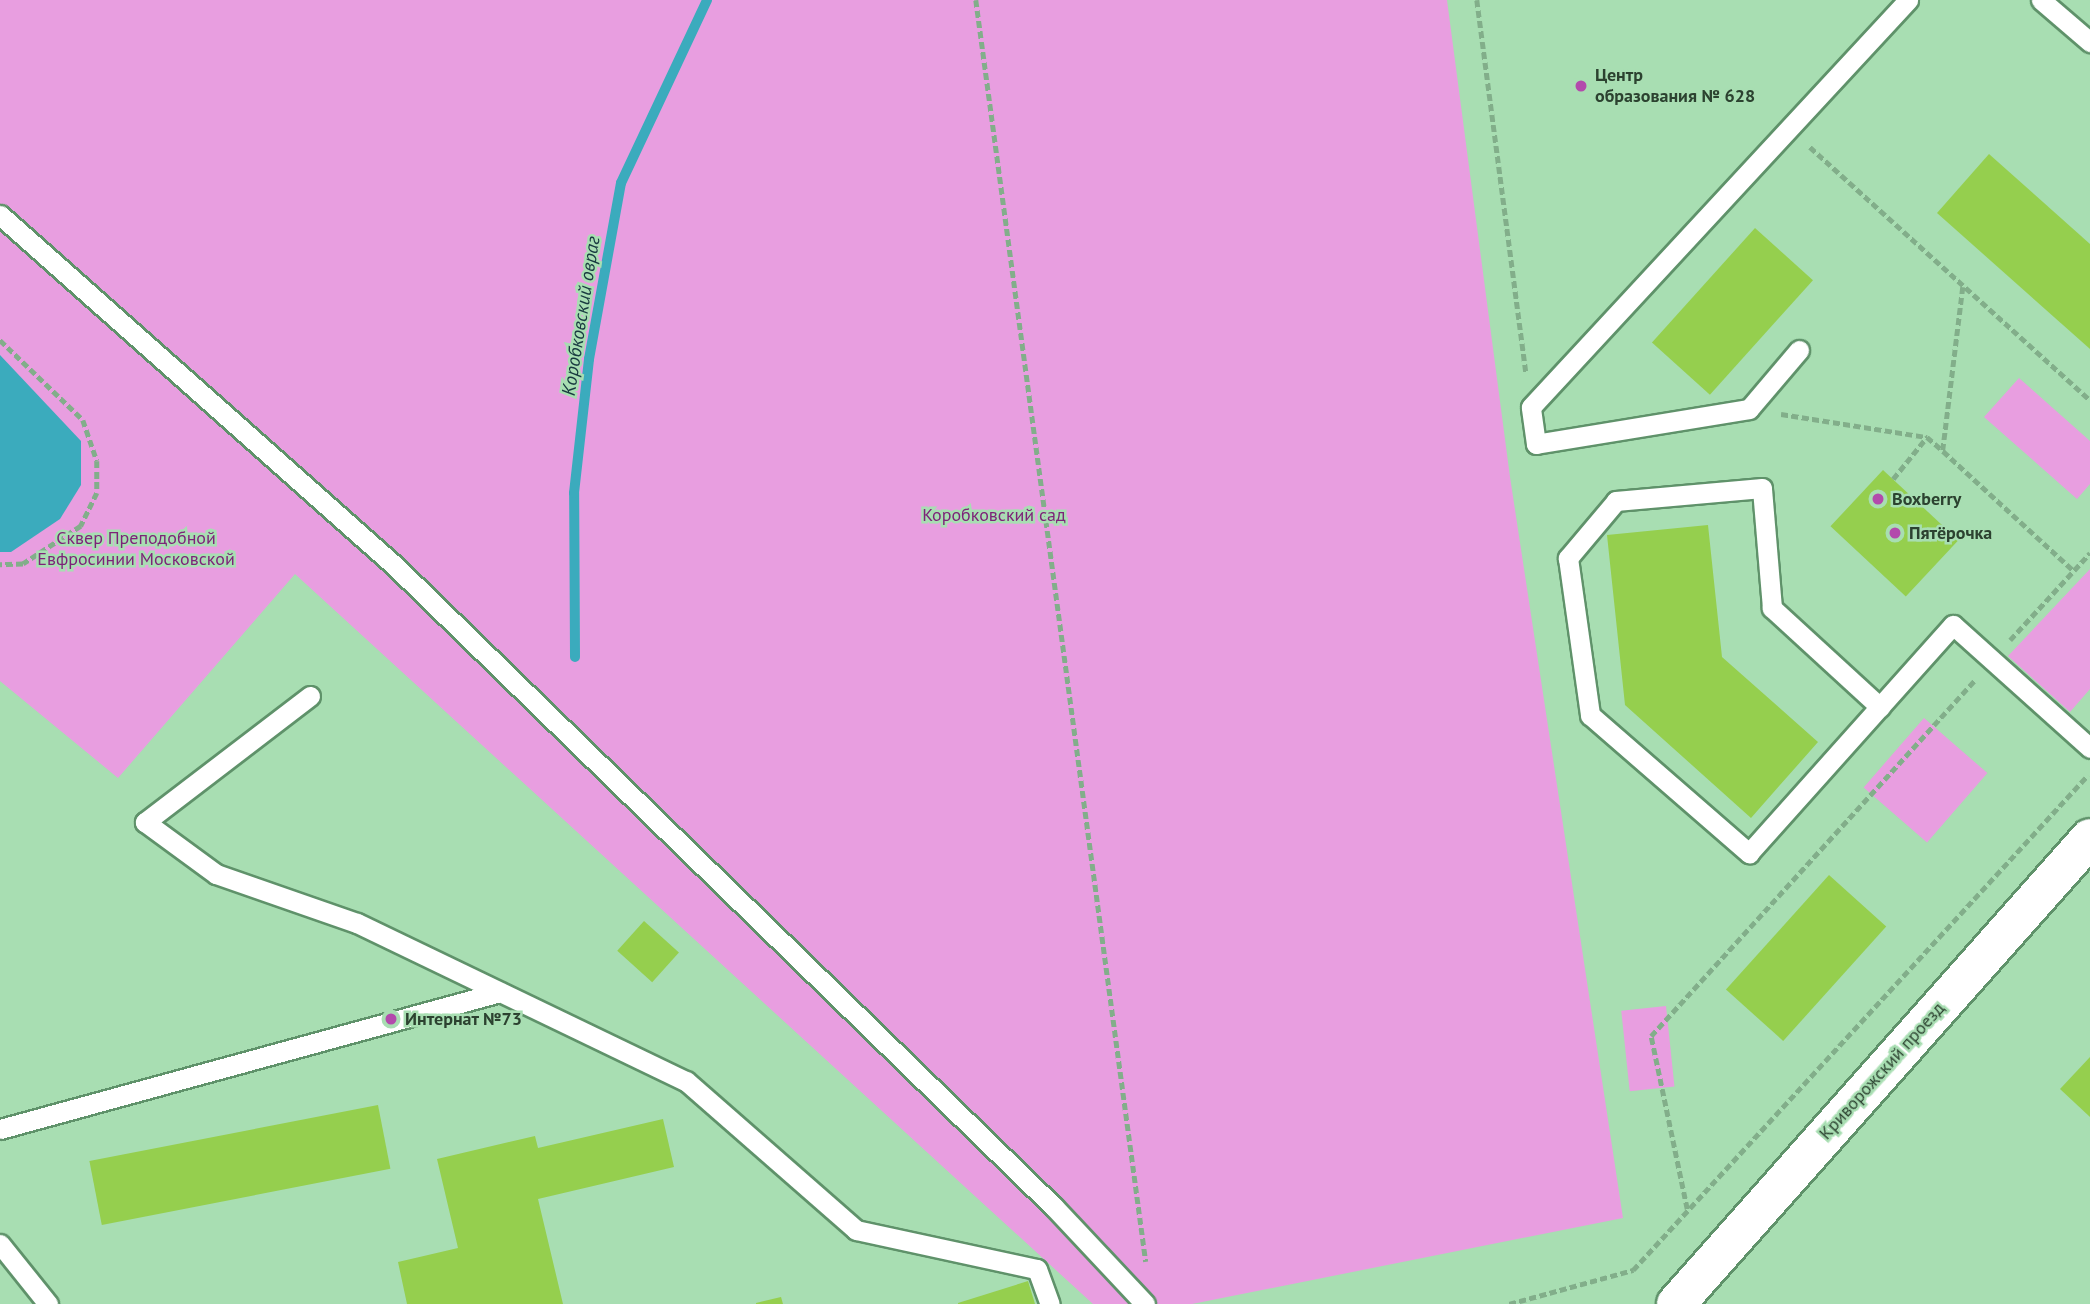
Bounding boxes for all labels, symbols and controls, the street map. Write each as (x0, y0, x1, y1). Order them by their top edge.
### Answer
place label: Центр образования № 628 (1595, 65, 1755, 108)
marker: Центр образования № 628 (1573, 78, 1589, 94)
water label: Коробковский овраг (557, 235, 605, 397)
place label: Boxberry (1892, 488, 1961, 510)
marker: Boxberry (1870, 491, 1886, 507)
park label: Коробковский сад (922, 504, 1066, 526)
place label: Пятёрочка (1909, 522, 1992, 544)
marker: Пятёрочка (1887, 525, 1903, 541)
park label: Сквер Преподобной Евфросинии Московской (37, 528, 235, 570)
street label: Криворожский проезд (1815, 998, 1949, 1144)
place label: Интернат №73 (405, 1008, 522, 1030)
marker: Интернат №73 (383, 1011, 399, 1027)

